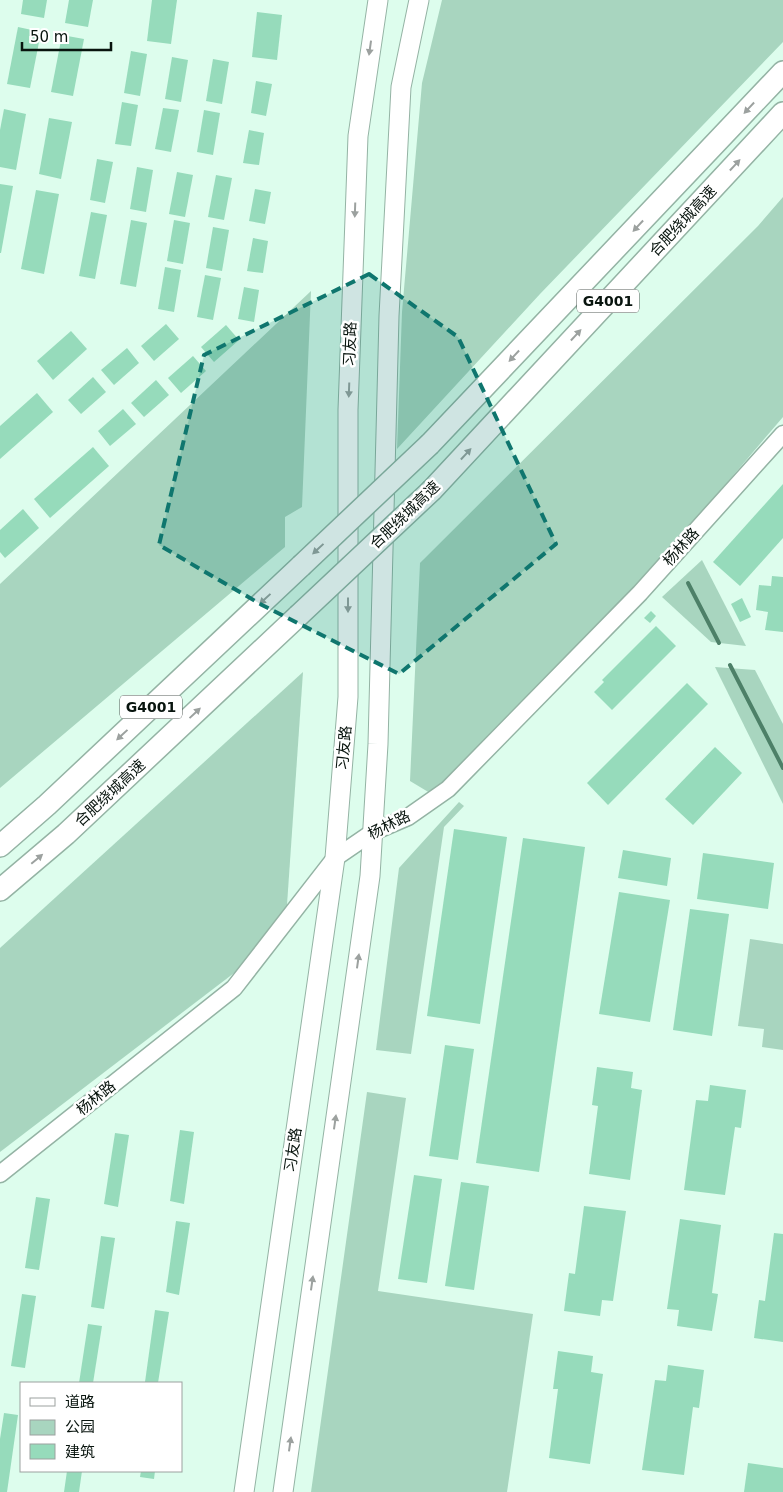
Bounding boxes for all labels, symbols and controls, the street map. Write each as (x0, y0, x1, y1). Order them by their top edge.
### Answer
scale bar (22, 20, 111, 52)
text: 50 m (30, 28, 68, 46)
one-way arrow (366, 40, 374, 56)
one-way arrow (743, 101, 755, 113)
one-way arrow (729, 159, 741, 171)
street label: 合肥绕城高速 (646, 182, 720, 260)
one-way arrow (351, 202, 359, 218)
one-way arrow (632, 219, 644, 231)
road number: G4001 (577, 290, 639, 312)
street label: 习友路 (340, 321, 360, 367)
one-way arrow (570, 329, 582, 341)
one-way arrow (508, 350, 520, 362)
one-way arrow (344, 382, 352, 398)
one-way arrow (460, 448, 472, 460)
street label: 合肥绕城高速 (366, 477, 444, 553)
street label: 杨林路 (659, 524, 703, 570)
one-way arrow (313, 543, 325, 555)
one-way arrow (260, 593, 272, 605)
one-way arrow (344, 597, 352, 613)
road number: G4001 (120, 696, 182, 719)
one-way arrow (189, 707, 201, 719)
street label: 习友路 (333, 725, 355, 771)
one-way arrow (116, 729, 128, 741)
street label: 合肥绕城高速 (71, 756, 149, 830)
street label: 杨林路 (365, 807, 413, 843)
one-way arrow (31, 853, 44, 864)
one-way arrow (354, 953, 362, 969)
street label: 杨林路 (73, 1077, 119, 1119)
one-way arrow (331, 1114, 339, 1130)
street label: 习友路 (281, 1126, 305, 1174)
one-way arrow (309, 1274, 317, 1290)
legend (20, 1382, 182, 1472)
text: 道路 (65, 1393, 95, 1411)
text: 公园 (65, 1418, 95, 1436)
one-way arrow (286, 1435, 294, 1451)
text: 建筑 (65, 1443, 95, 1461)

